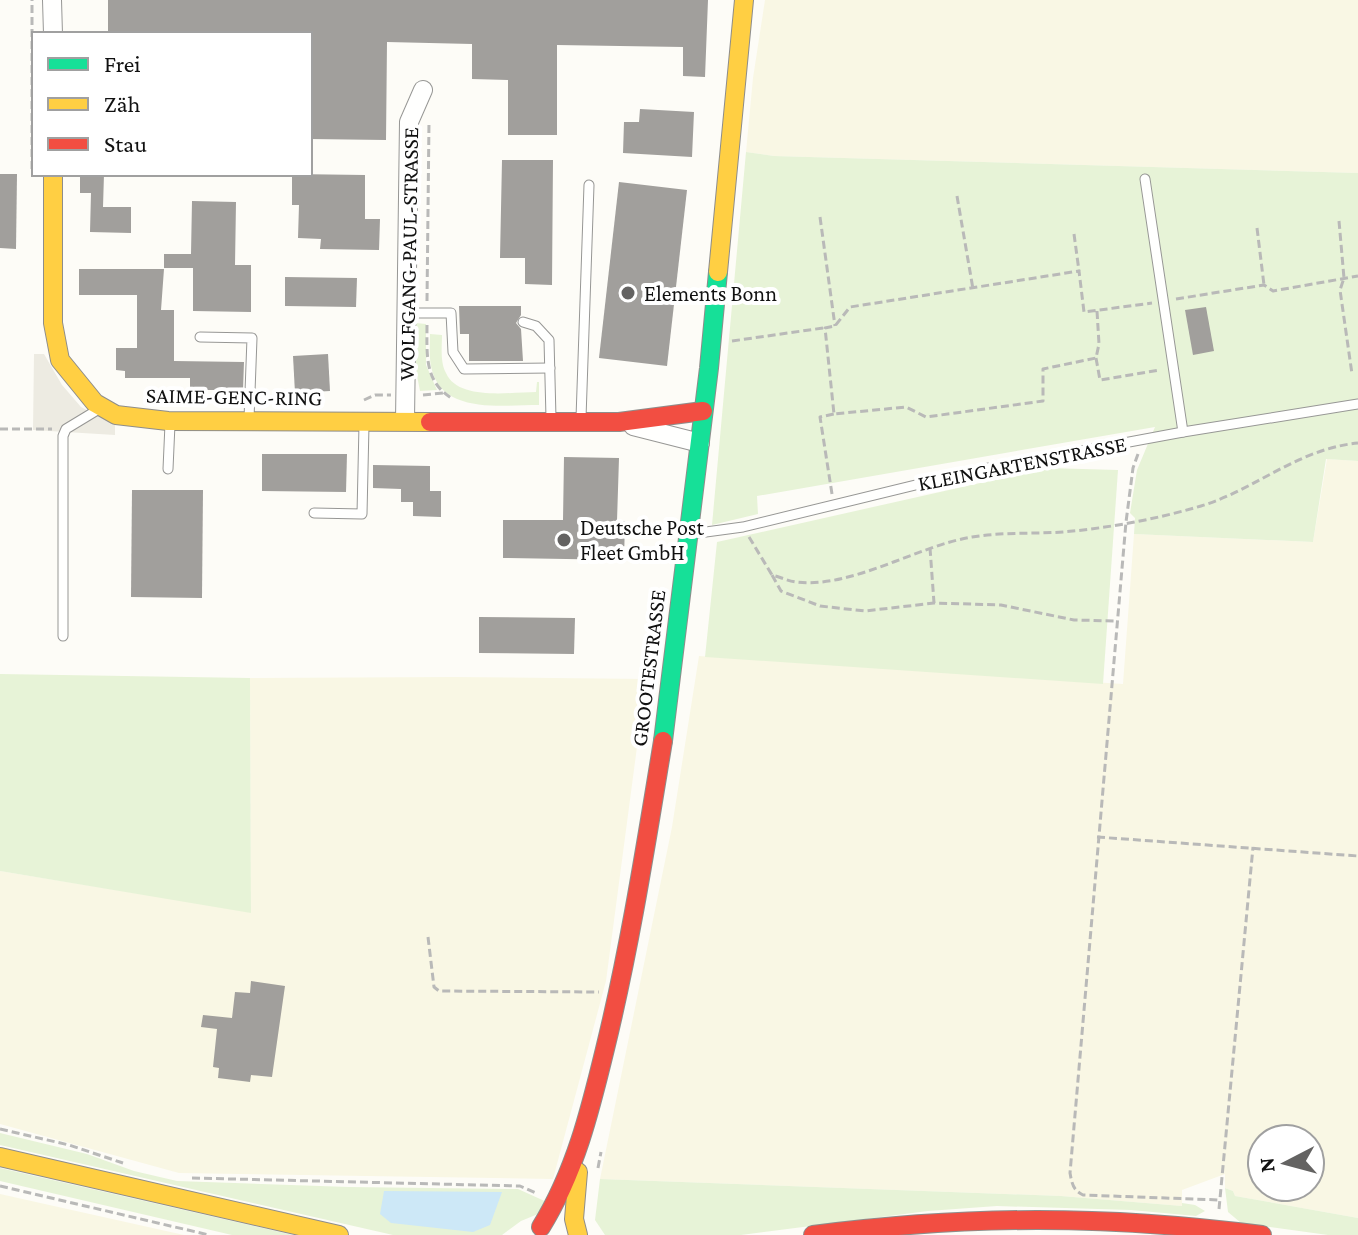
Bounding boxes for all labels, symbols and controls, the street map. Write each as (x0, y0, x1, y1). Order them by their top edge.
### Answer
legend (32, 32, 312, 176)
text: Frei (104, 50, 141, 77)
text: Zäh (104, 90, 141, 117)
street label: WOLFGANG-PAUL-STRASSE (394, 127, 423, 381)
text: Stau (104, 130, 147, 157)
place label: Elements Bonn (644, 281, 777, 306)
marker: Elements Bonn (619, 284, 637, 302)
street label: SAIME-GENC-RING (146, 382, 322, 411)
street label: KLEINGARTENSTRASSE (916, 431, 1128, 496)
place label: Deutsche Post Fleet GmbH (580, 515, 704, 565)
marker: Deutsche Post Fleet GmbH (555, 531, 573, 549)
street label: GROOTESTRASSE (626, 588, 671, 748)
north arrow (1246, 1123, 1326, 1203)
text: N (1253, 1156, 1280, 1174)

